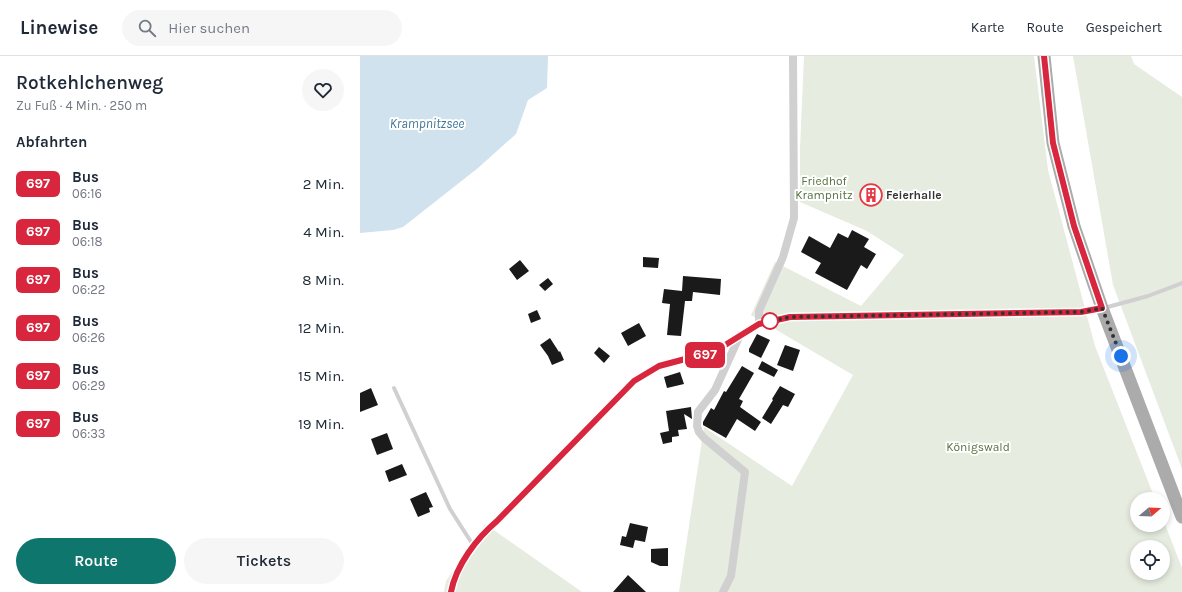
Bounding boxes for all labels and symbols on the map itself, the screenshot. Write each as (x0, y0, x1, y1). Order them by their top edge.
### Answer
water label: Krampnitzsee (390, 116, 464, 131)
park label: Friedhof Krampnitz (795, 174, 853, 202)
building icon: Feierhalle (858, 182, 884, 208)
place label: Feierhalle (886, 188, 942, 202)
unlabelled marker (761, 312, 779, 330)
line badge: 697 (682, 342, 728, 368)
your location (1111, 346, 1131, 366)
park label: Königswald (946, 440, 1010, 454)
north arrow (1130, 492, 1170, 532)

